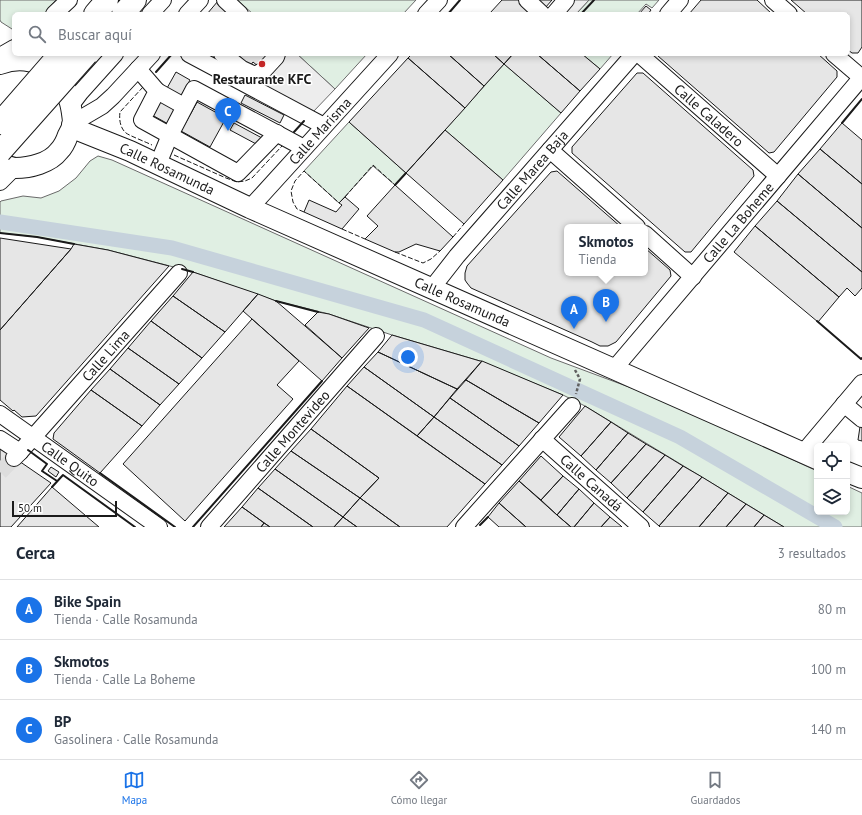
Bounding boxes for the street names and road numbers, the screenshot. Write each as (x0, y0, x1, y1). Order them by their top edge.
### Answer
street label: Calle Caladero (670, 80, 747, 151)
street label: Calle Marisma (285, 94, 355, 168)
street label: Calle Marea Baja (493, 126, 572, 214)
street label: Calle Rosamunda (117, 139, 218, 199)
street label: Calle La Boheme (699, 179, 778, 267)
street label: Calle Rosamunda (412, 273, 513, 331)
street label: Calle Lima (78, 326, 133, 385)
street label: Calle Montevideo (252, 386, 334, 476)
street label: Calle Quito (38, 437, 103, 490)
street label: Calle Canadá (556, 450, 626, 515)

